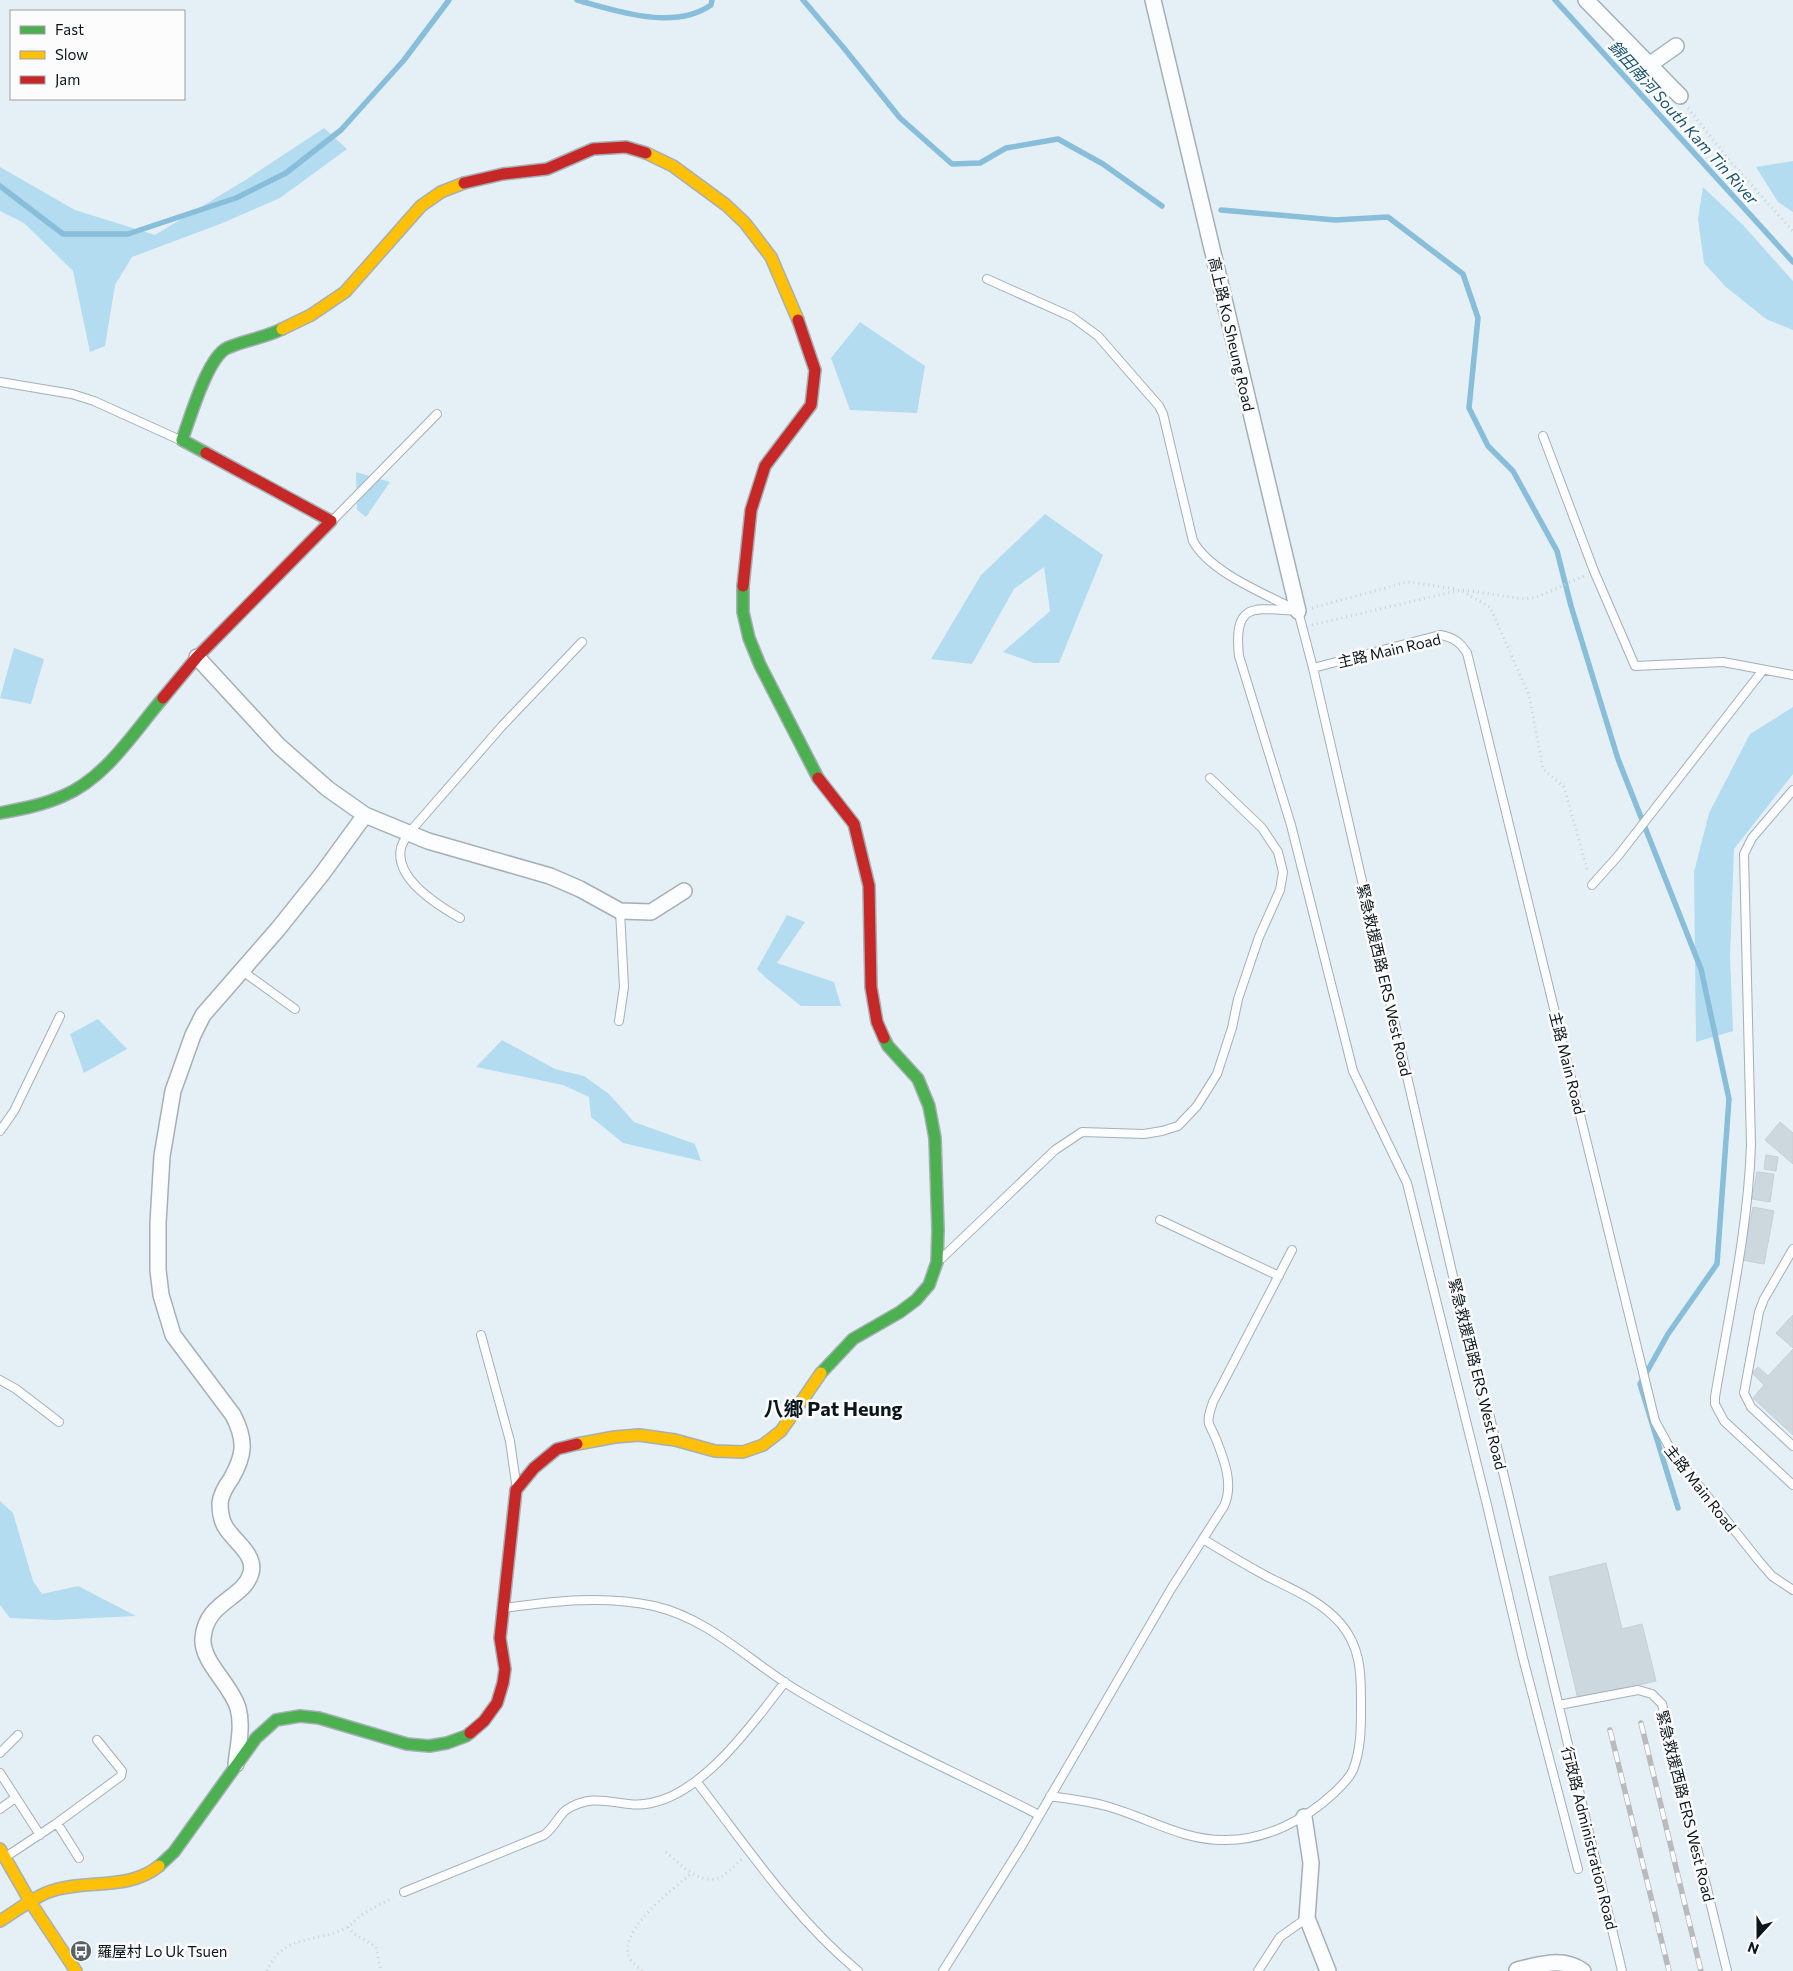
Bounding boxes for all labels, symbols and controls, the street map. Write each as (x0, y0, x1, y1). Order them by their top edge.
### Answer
legend (10, 10, 185, 100)
text: Fast (55, 20, 84, 38)
water label: 錦田南河 South Kam Tin River (1605, 36, 1763, 208)
text: Slow (55, 45, 88, 63)
text: Jam (55, 70, 80, 88)
street label: 高上路 Ko Sheung Road (1206, 255, 1258, 413)
street label: 主路 Main Road (1336, 629, 1442, 671)
street label: 緊急救援西路 ERS West Road (1354, 882, 1416, 1078)
street label: 主路 Main Road (1547, 1010, 1589, 1116)
street label: 緊急救援西路 ERS West Road (1445, 1276, 1511, 1472)
district label: 八鄉 Pat Heung (763, 1396, 903, 1420)
street label: 主路 Main Road (1661, 1441, 1741, 1535)
street label: 緊急救援西路 ERS West Road (1653, 1708, 1719, 1904)
street label: 行政路 Administration Road (1559, 1745, 1621, 1931)
north arrow (1733, 1911, 1783, 1961)
bus stop icon: 羅屋村 Lo Uk Tsuen (69, 1939, 93, 1963)
text: N (1745, 1939, 1761, 1958)
place label: 羅屋村 Lo Uk Tsuen (97, 1942, 227, 1960)

